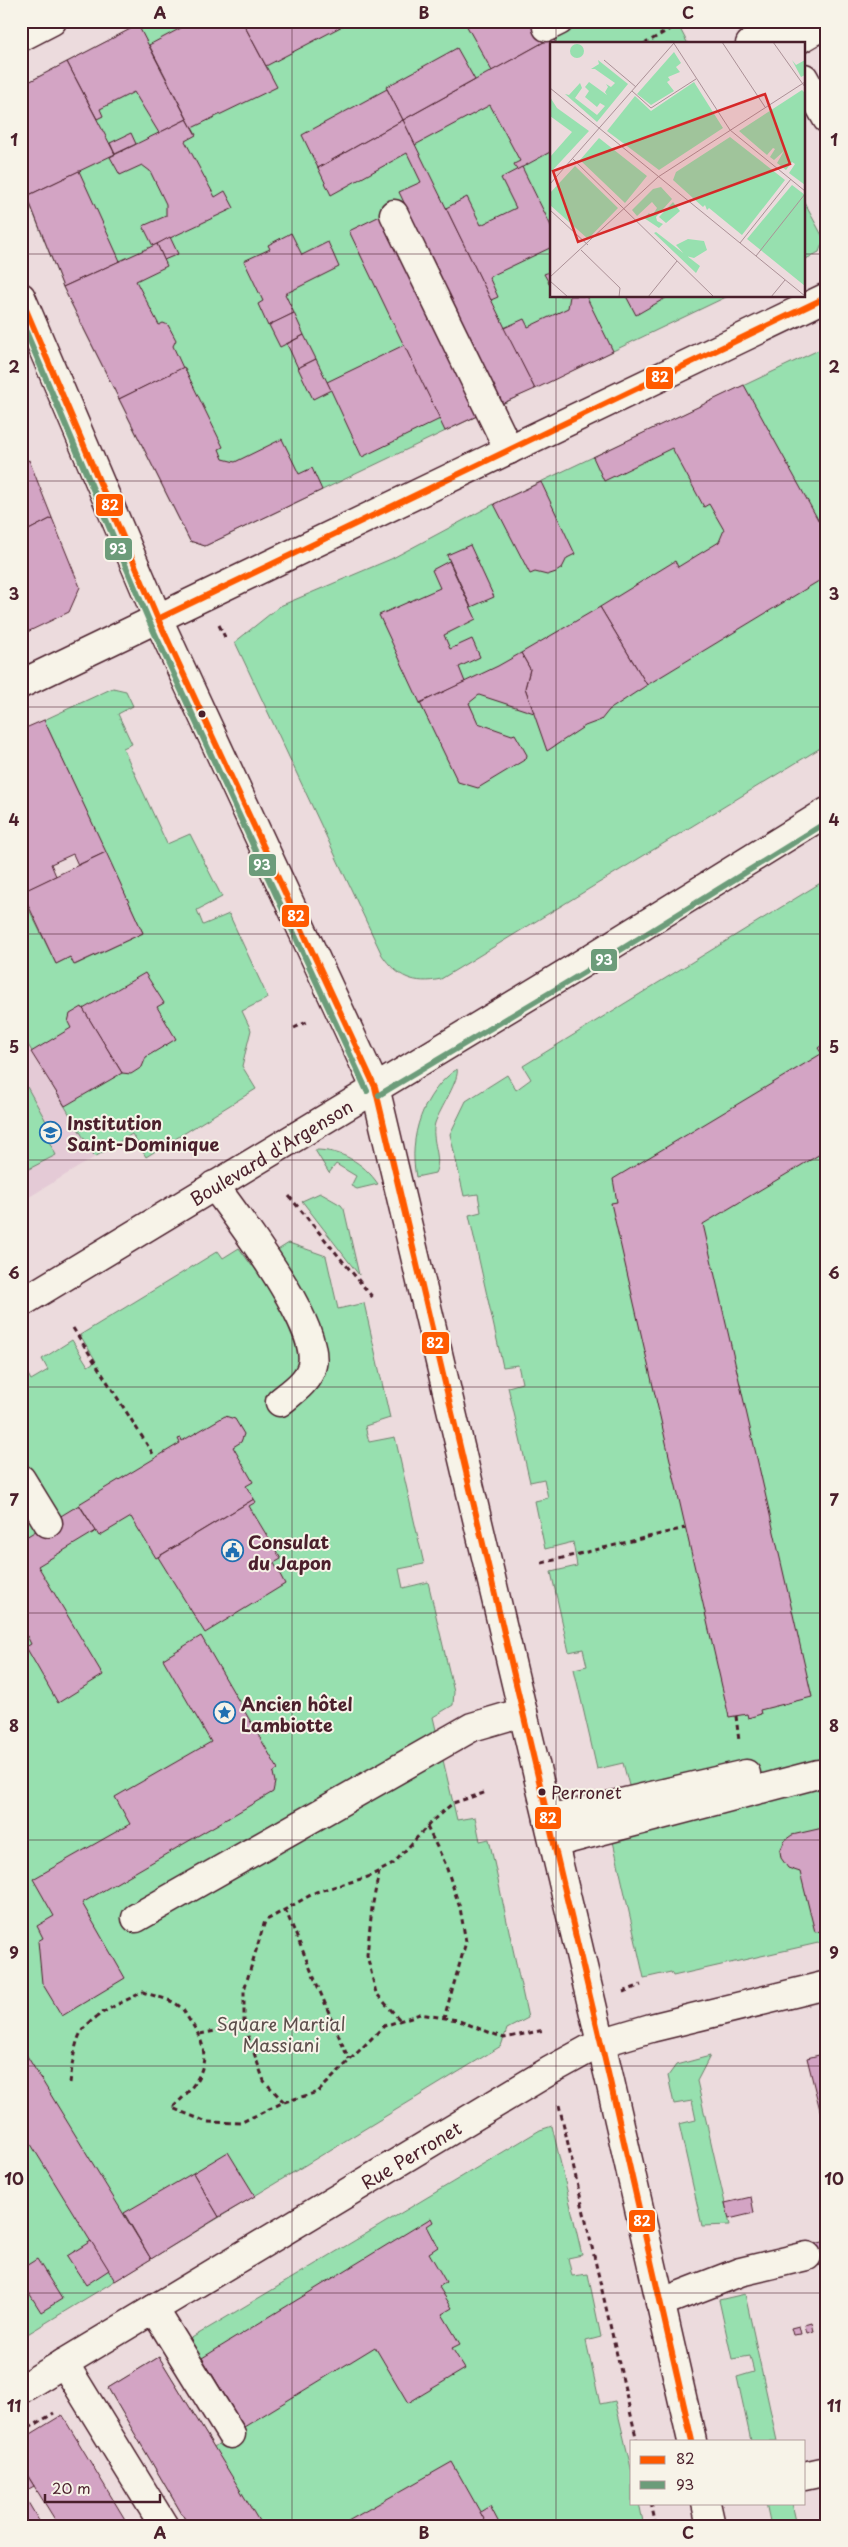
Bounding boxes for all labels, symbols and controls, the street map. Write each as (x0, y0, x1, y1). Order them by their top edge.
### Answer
text: A (154, 0, 167, 24)
text: B (419, 0, 430, 24)
text: C (682, 0, 694, 24)
inset map (550, 42, 806, 298)
text: 1 (10, 127, 18, 151)
text: 1 (830, 127, 838, 151)
text: 2 (8, 354, 20, 378)
text: 2 (828, 354, 840, 378)
line badge: 82 (645, 366, 674, 390)
text: 82 (651, 366, 669, 387)
line badge: 82 (95, 493, 124, 517)
text: 82 (101, 494, 119, 515)
line badge: 93 (104, 537, 133, 561)
text: 93 (109, 538, 127, 559)
text: 3 (9, 581, 19, 605)
text: 3 (829, 581, 839, 605)
unlabelled marker (197, 709, 207, 719)
text: 4 (9, 807, 20, 831)
text: 4 (829, 807, 840, 831)
line badge: 93 (248, 853, 277, 877)
text: 93 (253, 854, 271, 875)
line badge: 82 (281, 904, 310, 928)
text: 82 (287, 905, 305, 926)
line badge: 93 (590, 948, 618, 972)
text: 93 (595, 949, 613, 970)
text: 5 (9, 1034, 19, 1058)
text: 5 (829, 1034, 839, 1058)
street label: Boulevard d'Argenson (184, 1092, 357, 1212)
place label: Institution Saint-Dominique (67, 1109, 219, 1157)
school or university icon: Institution Saint-Dominique (39, 1120, 63, 1144)
text: 6 (8, 1260, 20, 1284)
text: 6 (828, 1260, 840, 1284)
line badge: 82 (421, 1331, 450, 1355)
text: 82 (426, 1332, 444, 1353)
text: 7 (9, 1487, 19, 1511)
text: 7 (829, 1487, 839, 1511)
place label: Consulat du Japon (248, 1528, 332, 1576)
public building icon: Consulat du Japon (220, 1539, 244, 1563)
place label: Ancien hôtel Lambiotte (241, 1690, 352, 1738)
place icon: Ancien hôtel Lambiotte (213, 1701, 237, 1725)
text: 8 (9, 1713, 19, 1737)
text: 8 (829, 1713, 839, 1737)
place label: Perronet (551, 1779, 622, 1805)
marker: Perronet (537, 1787, 547, 1797)
line badge: 82 (534, 1806, 562, 1830)
text: 82 (539, 1807, 557, 1828)
text: 9 (9, 1940, 19, 1964)
text: 9 (829, 1940, 839, 1964)
park label: Square Martial Massiani (216, 2010, 346, 2058)
street label: Rue Perronet (355, 2114, 466, 2195)
text: 10 (4, 2166, 24, 2190)
text: 10 (824, 2166, 844, 2190)
line badge: 82 (628, 2209, 656, 2233)
text: 82 (633, 2210, 651, 2231)
text: 11 (7, 2393, 21, 2417)
text: 11 (827, 2393, 841, 2417)
legend (630, 2440, 806, 2504)
text: 82 (676, 2446, 695, 2469)
scale bar (45, 2472, 160, 2504)
text: 93 (676, 2472, 694, 2495)
text: 20 m (52, 2476, 91, 2499)
text: A (154, 2520, 167, 2544)
text: B (419, 2520, 430, 2544)
text: C (682, 2520, 694, 2544)

